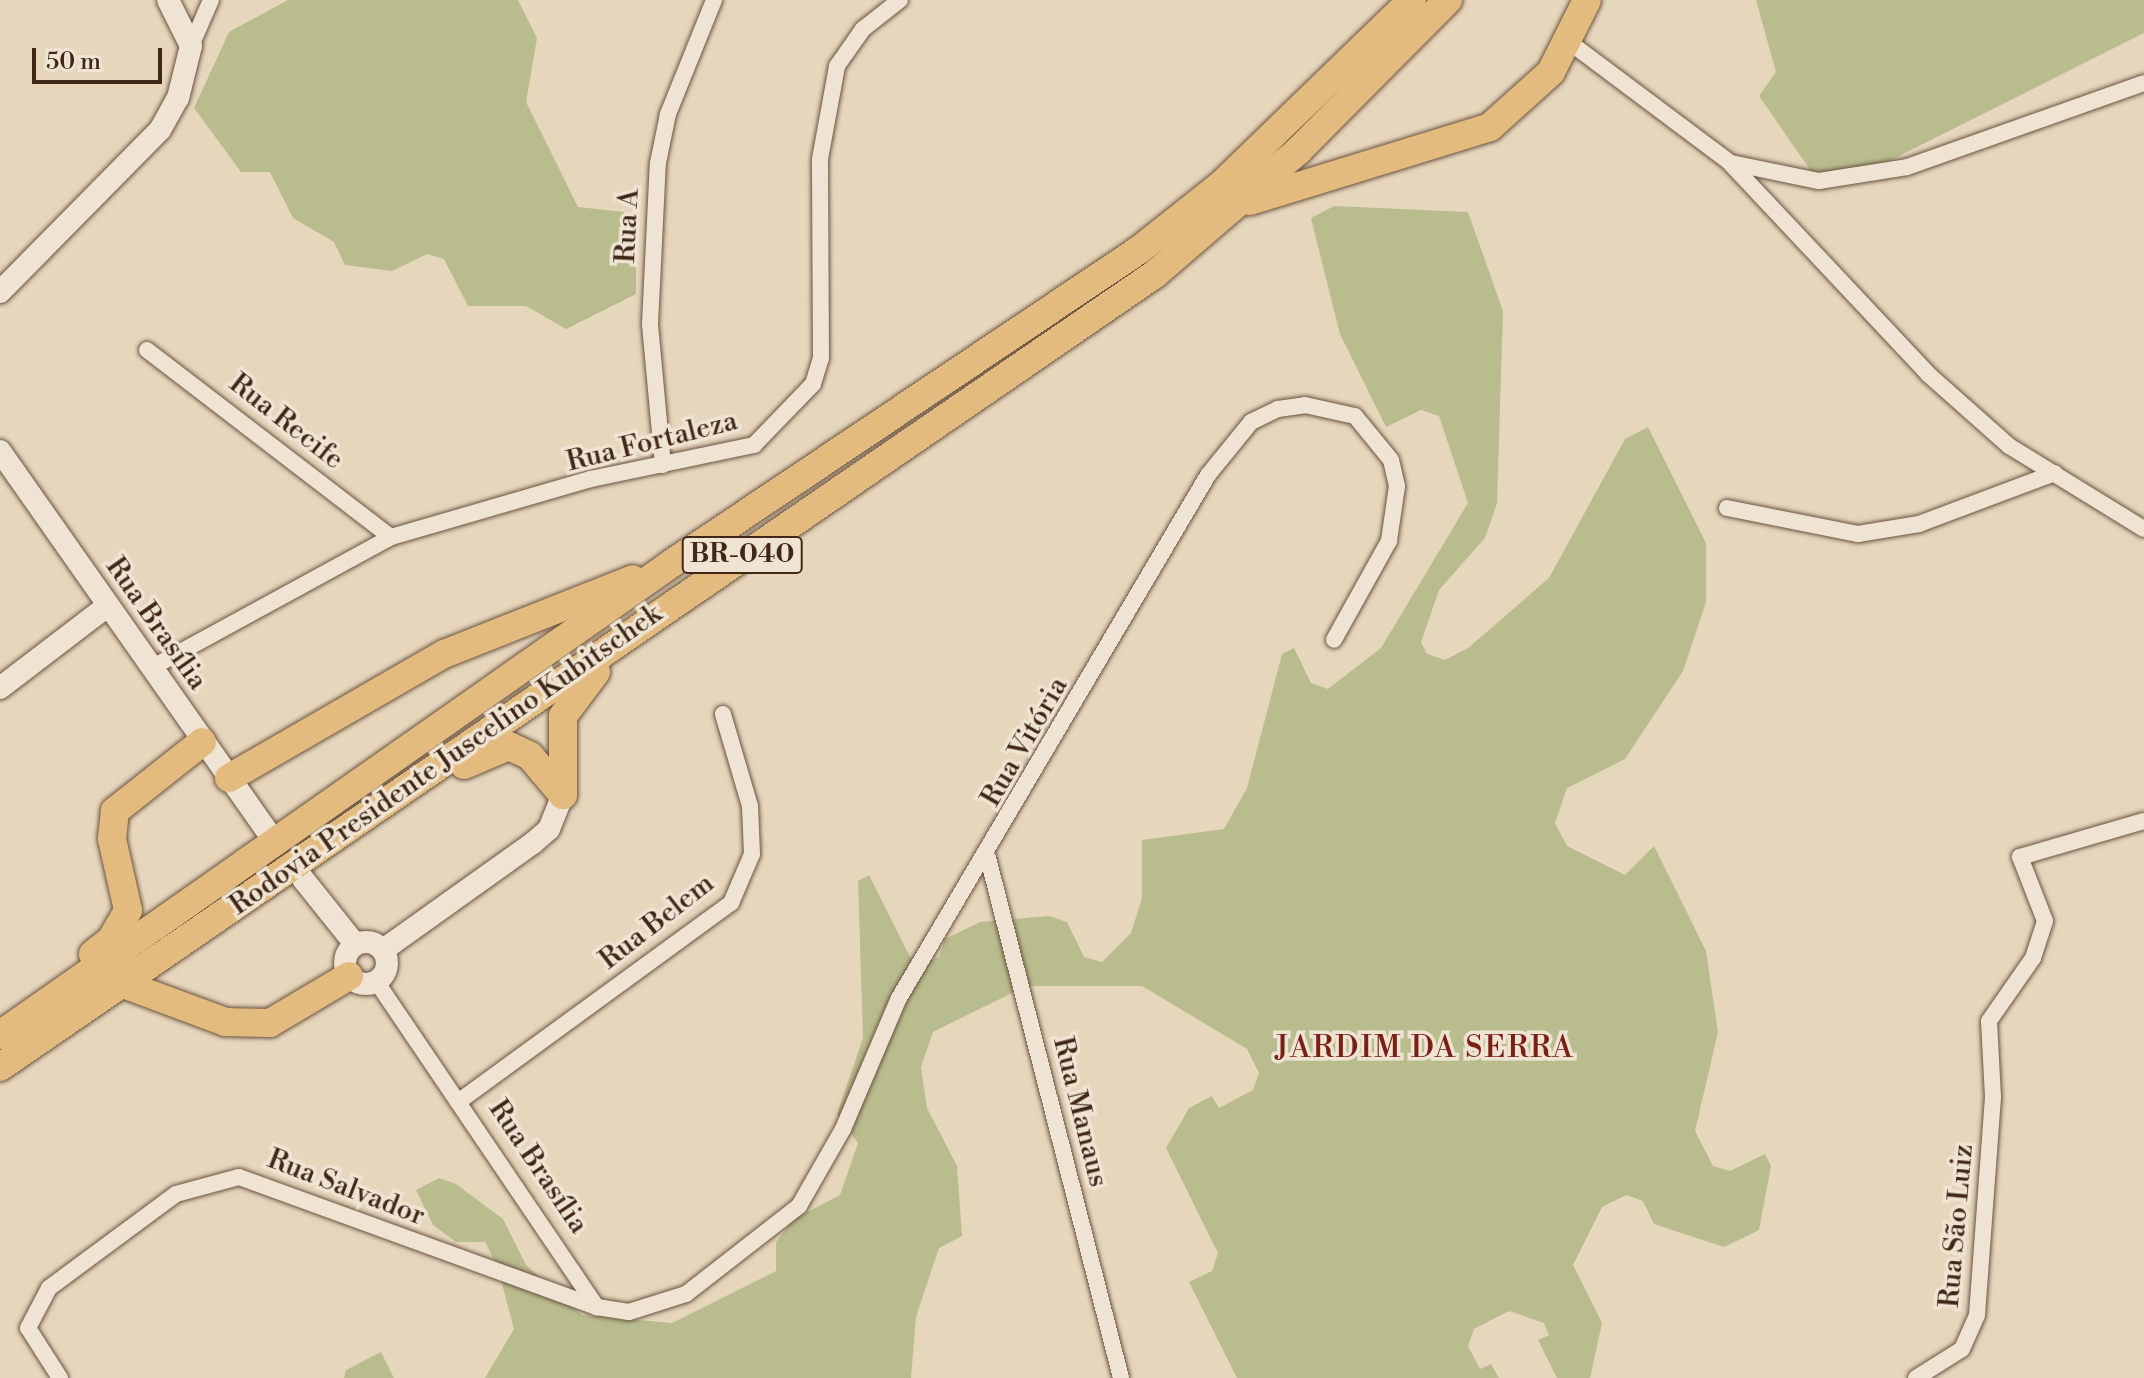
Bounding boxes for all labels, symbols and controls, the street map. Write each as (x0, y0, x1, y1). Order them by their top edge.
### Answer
scale bar (36, 32, 166, 82)
text: 50 m (46, 47, 101, 77)
street label: Rua A (609, 188, 647, 264)
street label: Rua Recife (222, 367, 350, 477)
street label: Rua Fortaleza (563, 405, 741, 479)
road number: BR-040 (680, 533, 804, 577)
street label: Rua Brasília (98, 551, 214, 697)
street label: Rodovia Presidente Juscelino Kubitschek (224, 597, 668, 923)
street label: Rua Vitória (974, 671, 1076, 813)
street label: Rua Belem (593, 867, 721, 977)
district label: JARDIM DA SERRA (1275, 1030, 1575, 1066)
street label: Rua Manaus (1045, 1034, 1115, 1190)
street label: Rua Brasília (481, 1094, 595, 1240)
street label: Rua Salvador (263, 1143, 429, 1233)
street label: Rua São Luiz (1933, 1143, 1981, 1309)

